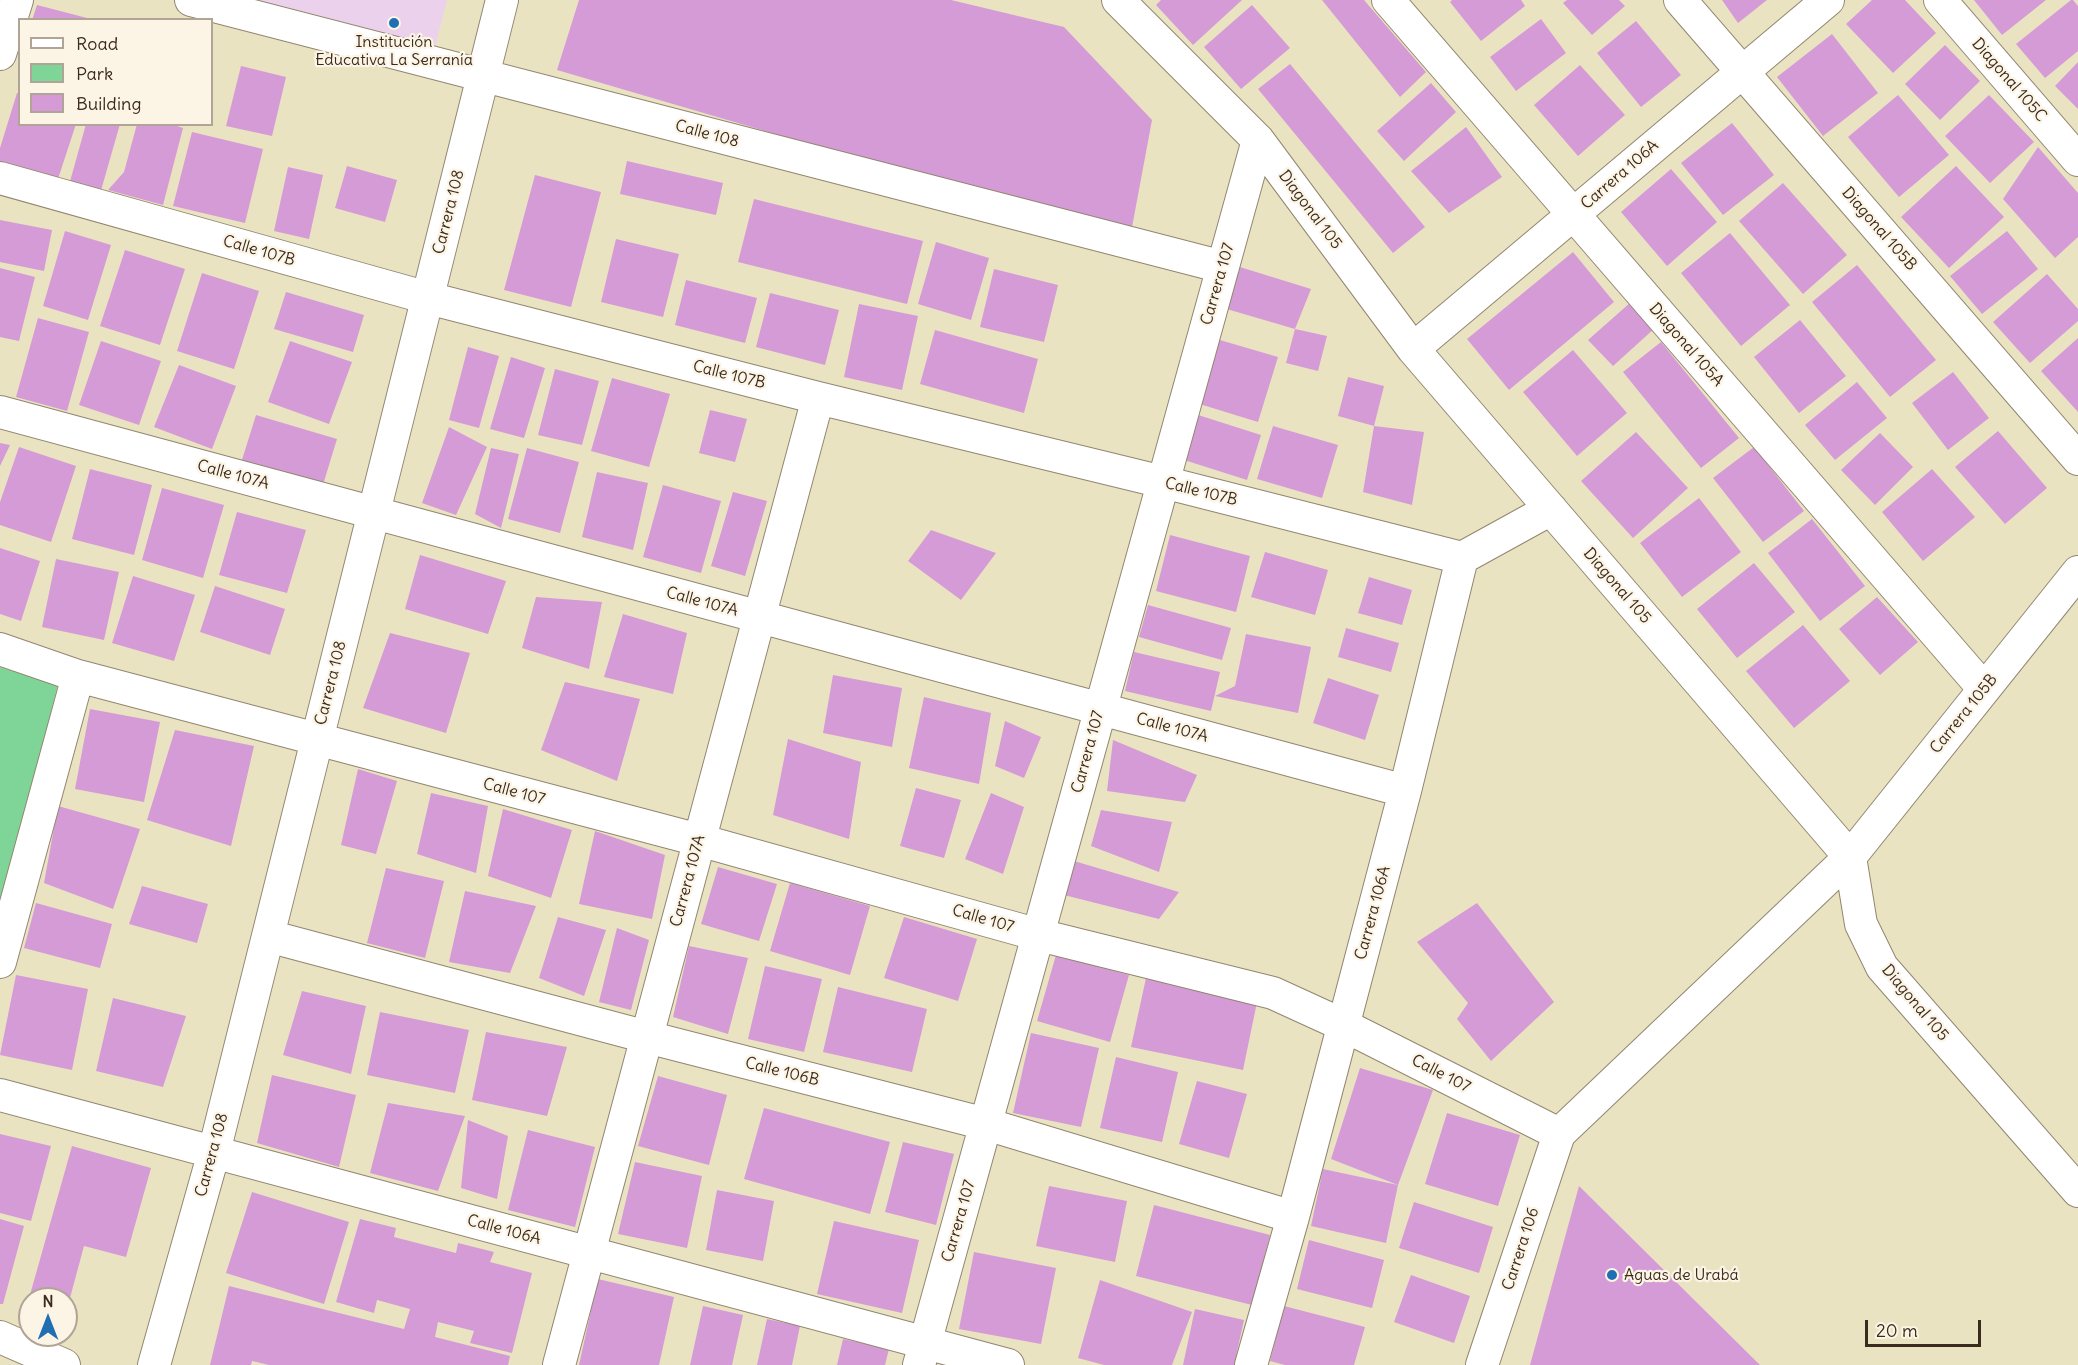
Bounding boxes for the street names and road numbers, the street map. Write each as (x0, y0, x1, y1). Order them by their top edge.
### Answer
street label: Diagonal 105C (1968, 34, 2050, 126)
street label: Calle 108 (673, 116, 741, 152)
street label: Carrera 106A (1577, 136, 1663, 214)
street label: Diagonal 105 (1274, 167, 1346, 253)
street label: Carrera 108 (429, 168, 469, 256)
street label: Diagonal 105B (1838, 183, 1920, 275)
street label: Calle 107B (221, 232, 297, 270)
street label: Carrera 107 (1197, 241, 1239, 327)
street label: Diagonal 105A (1645, 299, 1727, 391)
street label: Calle 107B (691, 357, 767, 393)
street label: Calle 107A (195, 456, 271, 494)
street label: Calle 107B (1163, 474, 1239, 510)
street label: Diagonal 105 (1579, 544, 1655, 628)
street label: Calle 107A (664, 583, 740, 621)
street label: Carrera 108 (311, 639, 351, 727)
street label: Carrera 105B (1926, 670, 2002, 758)
street label: Carrera 107 (1068, 709, 1108, 795)
street label: Calle 107A (1134, 709, 1210, 747)
street label: Calle 107 (481, 774, 547, 810)
street label: Carrera 107A (667, 833, 709, 929)
street label: Carrera 106A (1351, 864, 1395, 962)
street label: Calle 107 (950, 901, 1016, 937)
street label: Diagonal 105 (1878, 961, 1952, 1045)
street label: Calle 107 (1408, 1051, 1474, 1097)
street label: Calle 106B (743, 1054, 821, 1090)
street label: Carrera 108 (192, 1111, 232, 1199)
street label: Carrera 107 (938, 1178, 980, 1264)
street label: Carrera 106 (1499, 1205, 1543, 1293)
street label: Calle 106A (465, 1211, 543, 1249)

